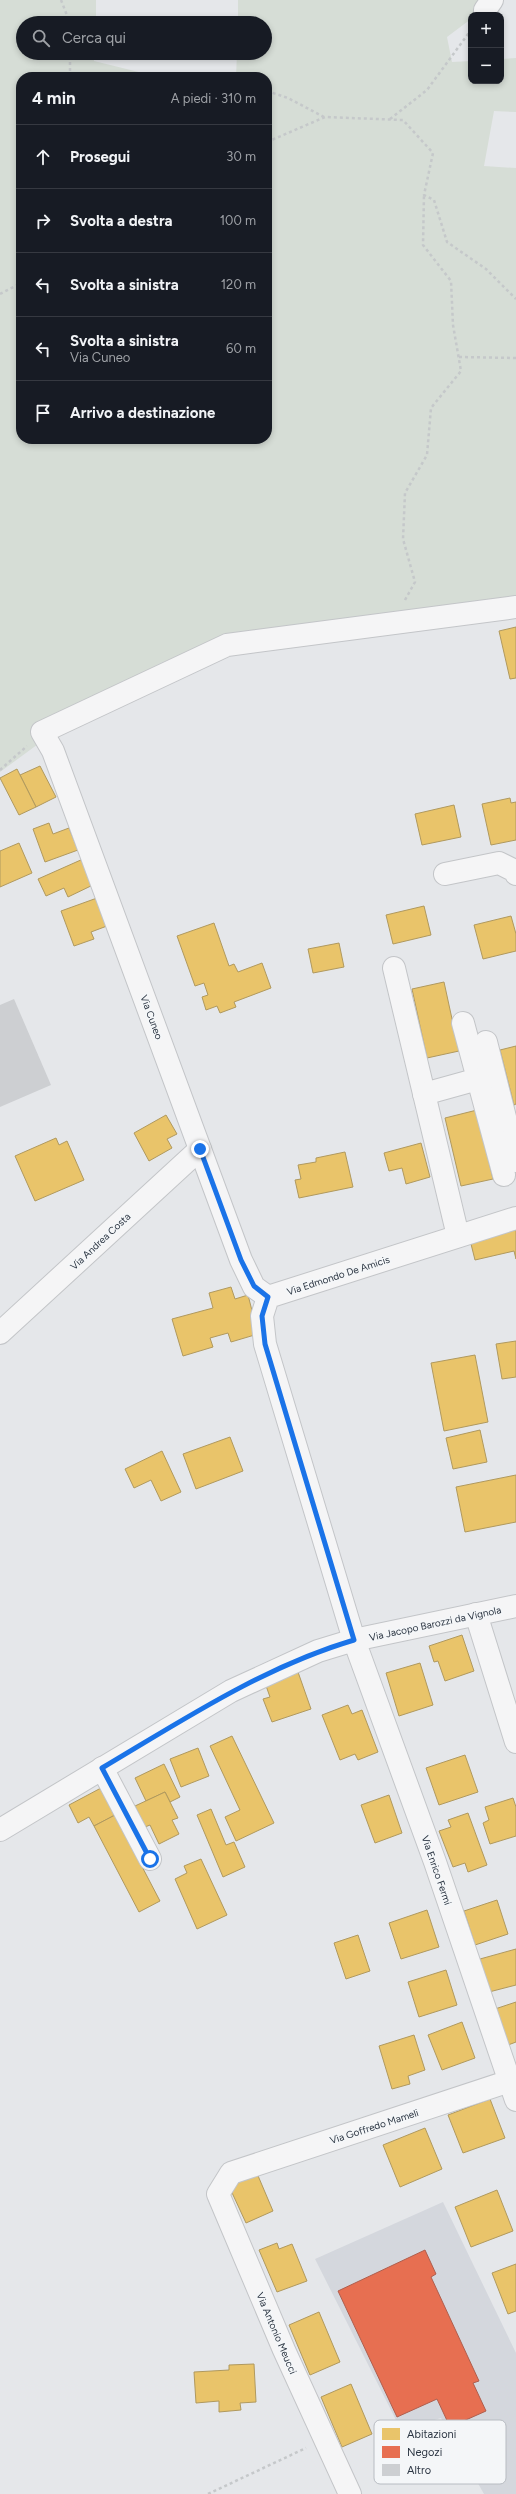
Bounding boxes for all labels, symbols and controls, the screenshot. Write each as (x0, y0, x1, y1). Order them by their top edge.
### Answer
map controls (468, 12, 504, 84)
button: + (468, 12, 504, 48)
search box (16, 16, 272, 60)
icon: search (30, 27, 52, 49)
text: Cerca qui (62, 29, 126, 47)
button: − (468, 48, 504, 84)
text: 4 min (32, 88, 76, 108)
text: A piedi · 310 m (171, 91, 256, 106)
icon: ahead (32, 146, 54, 168)
text: Prosegui (70, 148, 130, 166)
text: 30 m (226, 149, 256, 164)
icon: right (32, 210, 54, 232)
text: Svolta a destra (70, 212, 173, 230)
text: 100 m (220, 213, 256, 228)
icon: left (32, 274, 54, 296)
text: Svolta a sinistra (70, 276, 179, 294)
text: 120 m (221, 277, 256, 292)
text: Svolta a sinistra (70, 332, 179, 350)
icon: left (32, 338, 54, 360)
text: 60 m (226, 341, 256, 356)
text: Via Cuneo (70, 350, 130, 365)
icon: arrive (32, 402, 54, 424)
text: Arrivo a destinazione (70, 404, 215, 422)
street label: Via Cuneo (137, 993, 166, 1041)
route end (191, 1140, 209, 1158)
street label: Via Andrea Costa (67, 1210, 133, 1273)
street label: Via Edmondo De Amicis (285, 1253, 392, 1298)
street label: Via Jacopo Barozzi da Vignola (368, 1603, 502, 1644)
street label: Via Enrico Fermi (419, 1834, 455, 1907)
route start (141, 1850, 159, 1868)
street label: Via Goffredo Mameli (328, 2106, 420, 2147)
street label: Via Antonio Meucci (253, 2290, 300, 2376)
legend (374, 2420, 506, 2484)
text: Abitazioni (407, 2428, 456, 2441)
text: Negozi (407, 2446, 442, 2459)
text: Altro (407, 2464, 431, 2477)

